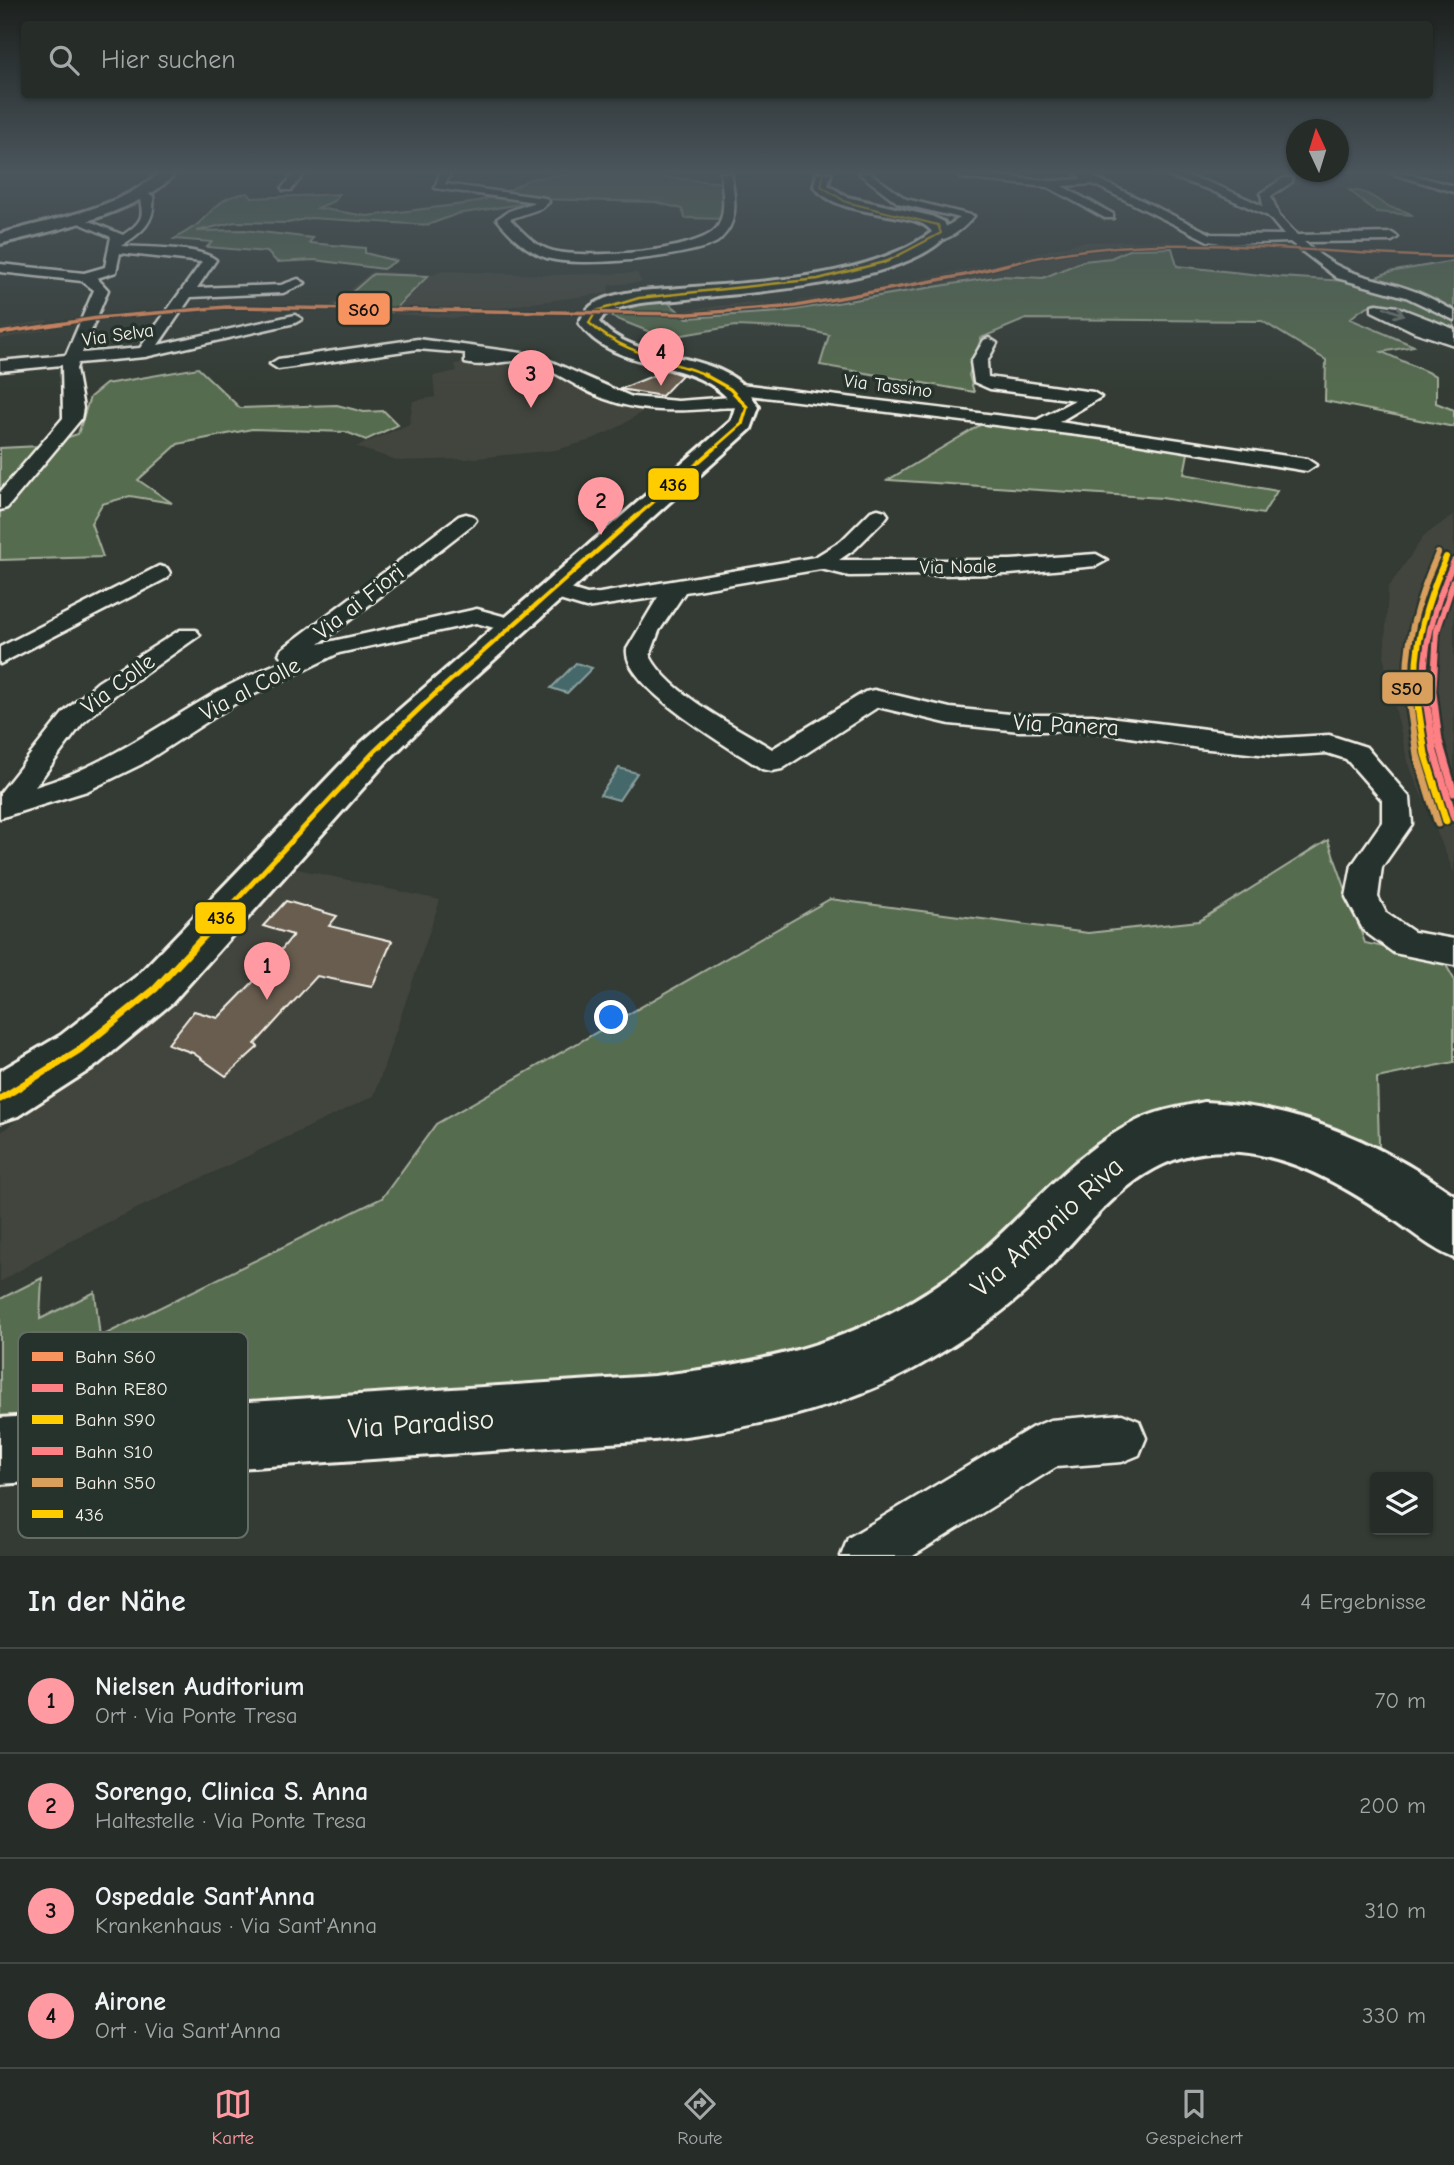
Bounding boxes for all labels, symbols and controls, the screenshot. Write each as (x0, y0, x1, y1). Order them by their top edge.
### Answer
search box (21, 21, 1433, 98)
icon: search (45, 41, 83, 79)
text: Hier suchen (101, 45, 236, 75)
north arrow (1286, 119, 1349, 182)
line badge: S60 (337, 292, 391, 326)
text: S60 (348, 299, 380, 321)
one-way arrow (1382, 305, 1404, 318)
street label: Via Selva (81, 319, 155, 351)
pin: 4 (638, 328, 684, 386)
pin: 3 (508, 350, 554, 408)
street label: Via Tassino (842, 370, 934, 402)
line badge: 436 (647, 467, 700, 501)
text: 436 (659, 474, 687, 496)
pin: 2 (578, 477, 624, 535)
street label: Via Noale (919, 555, 997, 579)
street label: Via ai Fiori (309, 558, 409, 646)
street label: Via Colle (76, 648, 160, 720)
street label: Via al Colle (195, 651, 305, 727)
line badge: S50 (1381, 671, 1434, 705)
text: S50 (1391, 678, 1423, 700)
street label: Via Panera (1013, 709, 1119, 741)
line badge: 436 (194, 901, 247, 935)
text: 436 (207, 907, 235, 929)
pin: 1 (244, 942, 290, 1000)
your location (594, 1000, 628, 1034)
street label: Via Antonio Riva (964, 1150, 1130, 1304)
legend (18, 1332, 248, 1538)
text: Bahn S60 (75, 1346, 156, 1368)
text: Bahn RE80 (75, 1378, 168, 1400)
street label: Via Paradiso (347, 1403, 495, 1445)
text: Bahn S90 (75, 1409, 156, 1431)
text: Bahn S10 (75, 1441, 153, 1463)
text: Bahn S50 (75, 1472, 156, 1494)
map controls (1370, 1472, 1433, 1535)
button: layers (1370, 1472, 1433, 1535)
text: 436 (75, 1504, 104, 1526)
text: In der Nähe (28, 1584, 186, 1619)
text: 4 Ergebnisse (1300, 1588, 1426, 1615)
text: Nielsen Auditorium (95, 1672, 304, 1702)
text: 1 (46, 1687, 56, 1714)
text: 70 m (1374, 1687, 1426, 1714)
text: Ort · Via Ponte Tresa (95, 1702, 298, 1729)
text: Sorengo, Clinica S. Anna (95, 1777, 368, 1807)
text: 2 (45, 1792, 57, 1819)
text: 200 m (1359, 1792, 1426, 1819)
text: Haltestelle · Via Ponte Tresa (95, 1807, 367, 1834)
text: Ospedale Sant'Anna (95, 1882, 315, 1912)
text: 3 (45, 1897, 57, 1924)
text: 310 m (1365, 1897, 1426, 1924)
text: Krankenhaus · Via Sant'Anna (95, 1912, 377, 1939)
text: Airone (95, 1987, 166, 2017)
text: 4 (46, 2002, 56, 2029)
text: 330 m (1362, 2002, 1426, 2029)
text: Ort · Via Sant'Anna (95, 2017, 281, 2044)
tab: Karte (212, 2085, 254, 2149)
tab: Route (677, 2085, 722, 2149)
tab: Gespeichert (1146, 2085, 1242, 2149)

